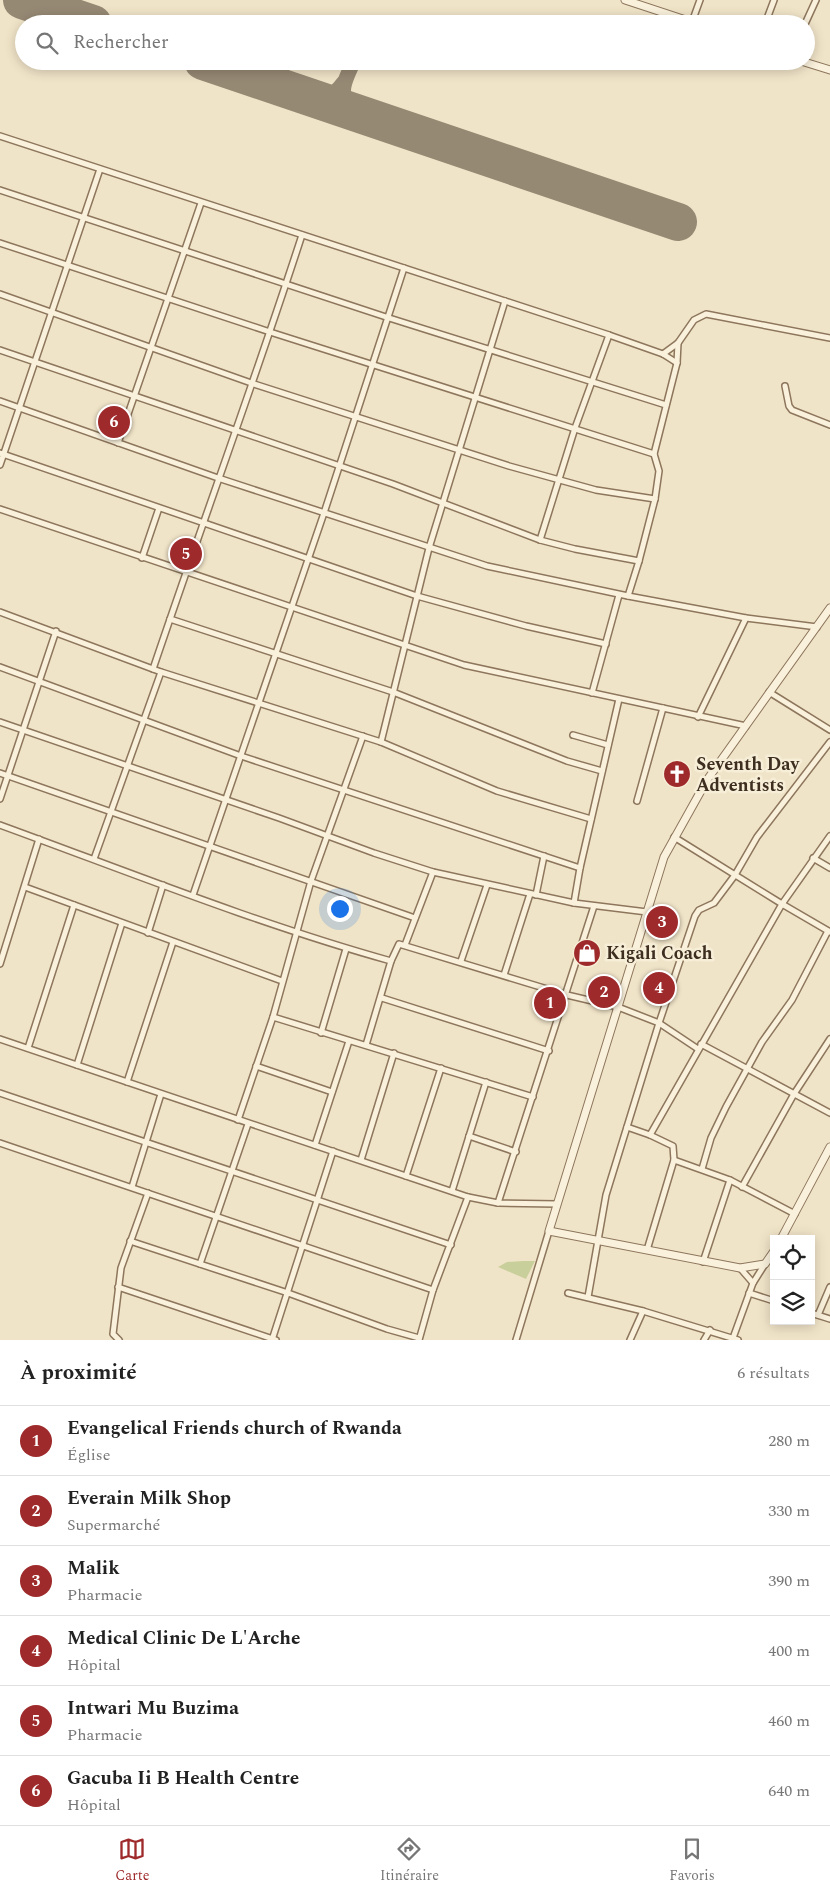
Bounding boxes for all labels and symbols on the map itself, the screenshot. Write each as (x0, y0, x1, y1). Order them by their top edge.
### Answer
pin: 6 (98, 403, 130, 441)
pin: 5 (170, 535, 202, 573)
place label: Seventh Day Adventists (696, 751, 800, 799)
church icon: Seventh Day Adventists (662, 759, 692, 789)
your location (327, 896, 353, 922)
pin: 3 (646, 903, 678, 941)
shop icon: Kigali Coach (572, 938, 602, 968)
place label: Kigali Coach (606, 940, 713, 967)
pin: 4 (643, 969, 675, 1007)
pin: 2 (588, 973, 620, 1011)
pin: 1 (534, 984, 566, 1022)

